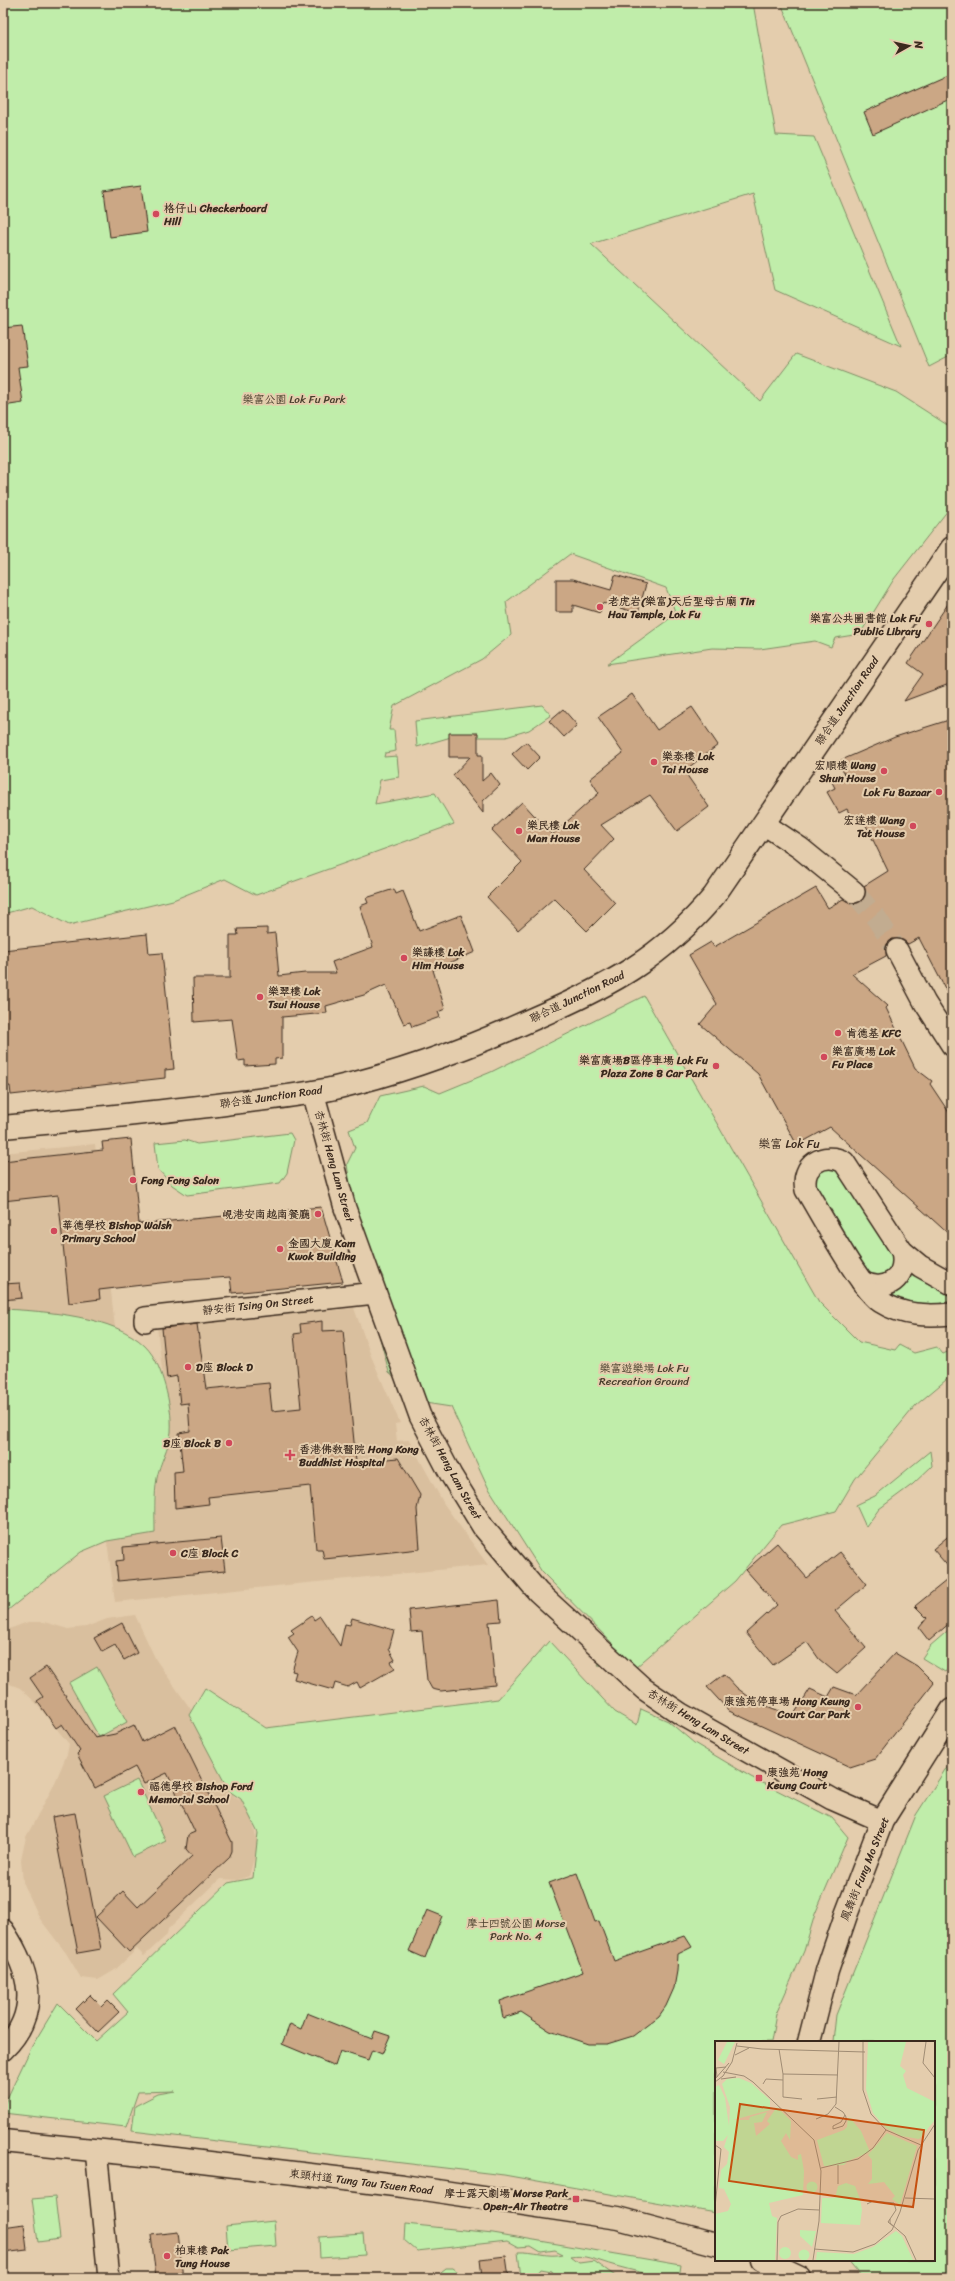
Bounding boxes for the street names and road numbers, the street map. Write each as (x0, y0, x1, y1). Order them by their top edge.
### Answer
street label: 聯合道 Junction Road (810, 652, 885, 749)
street label: 聯合道 Junction Road (526, 965, 629, 1028)
street label: 聯合道 Junction Road (218, 1080, 325, 1114)
street label: 杏林街 Heng Lam Street (309, 1108, 359, 1225)
street label: 靜安街 Tsing On Street (201, 1290, 315, 1320)
street label: 杏林街 Heng Lam Street (414, 1413, 487, 1524)
street label: 杏林街 Heng Lam Street (643, 1684, 753, 1760)
street label: 鳳舞街 Fung Mo Street (835, 1814, 895, 1924)
street label: 東頭村道 Tung Tau Tsuen Road (288, 2164, 435, 2200)

